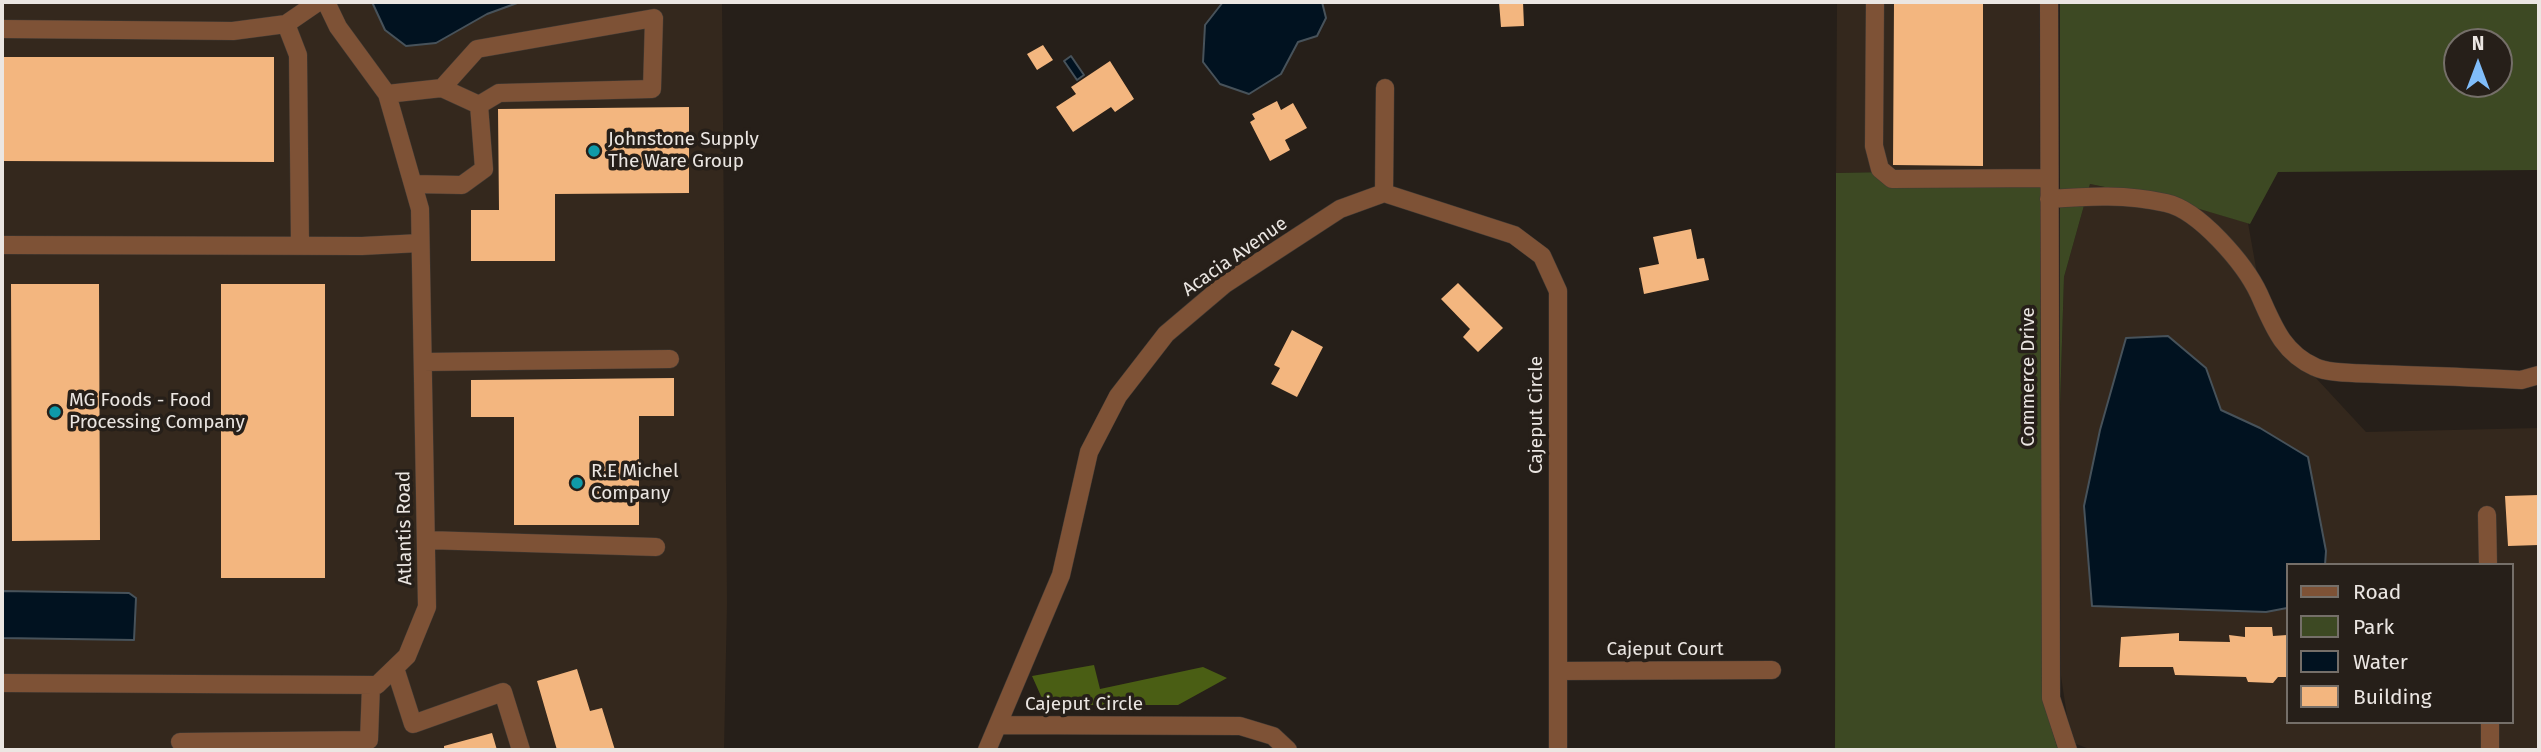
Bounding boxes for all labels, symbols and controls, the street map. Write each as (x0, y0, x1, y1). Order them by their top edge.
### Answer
north arrow (2443, 28, 2513, 98)
text: N (2472, 32, 2484, 55)
place label: Johnstone Supply The Ware Group (608, 129, 759, 173)
marker: Johnstone Supply The Ware Group (586, 143, 602, 159)
street label: Acacia Avenue (1178, 212, 1292, 302)
street label: Commerce Drive (2018, 307, 2040, 447)
street label: Cajeput Circle (1526, 356, 1548, 474)
place label: MG Foods - Food Processing Company (69, 390, 245, 434)
marker: MG Foods - Food Processing Company (47, 404, 63, 420)
place label: R.E Michel Company (591, 461, 679, 505)
street label: Atlantis Road (393, 471, 417, 585)
marker: R.E Michel Company (569, 475, 585, 491)
legend (2286, 563, 2513, 724)
text: Road (2353, 579, 2401, 605)
text: Park (2353, 614, 2394, 640)
street label: Cajeput Court (1606, 639, 1724, 661)
text: Water (2353, 649, 2408, 675)
text: Building (2353, 684, 2432, 710)
street label: Cajeput Circle (1025, 694, 1143, 716)

